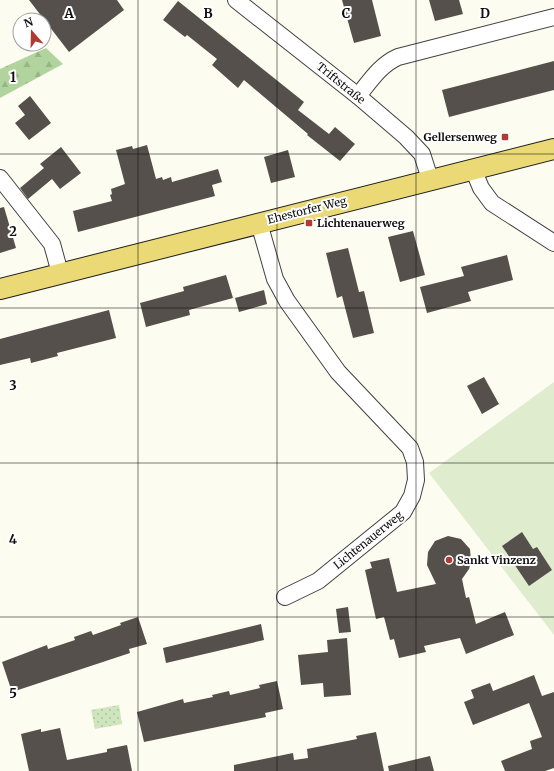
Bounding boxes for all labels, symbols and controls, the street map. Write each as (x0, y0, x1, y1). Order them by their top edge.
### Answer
text: A (63, 5, 74, 22)
text: B (203, 5, 213, 22)
text: C (342, 5, 351, 22)
text: D (480, 5, 490, 22)
north arrow (12, 12, 52, 52)
text: N (22, 14, 35, 31)
street label: Triftstraße (314, 59, 368, 107)
text: 1 (10, 69, 16, 86)
place label: Gellersenweg (424, 130, 497, 144)
marker: Gellersenweg (500, 132, 510, 142)
street label: Ehestorfer Weg (266, 193, 348, 227)
place label: Lichtenauerweg (317, 216, 405, 230)
marker: Lichtenauerweg (304, 218, 314, 228)
text: 2 (9, 223, 17, 240)
text: 3 (9, 377, 17, 394)
street label: Lichtenauerweg (331, 508, 406, 572)
text: 4 (9, 531, 18, 548)
place label: Sankt Vinzenz (457, 553, 536, 567)
marker: Sankt Vinzenz (444, 555, 454, 565)
text: 5 (9, 685, 17, 702)

